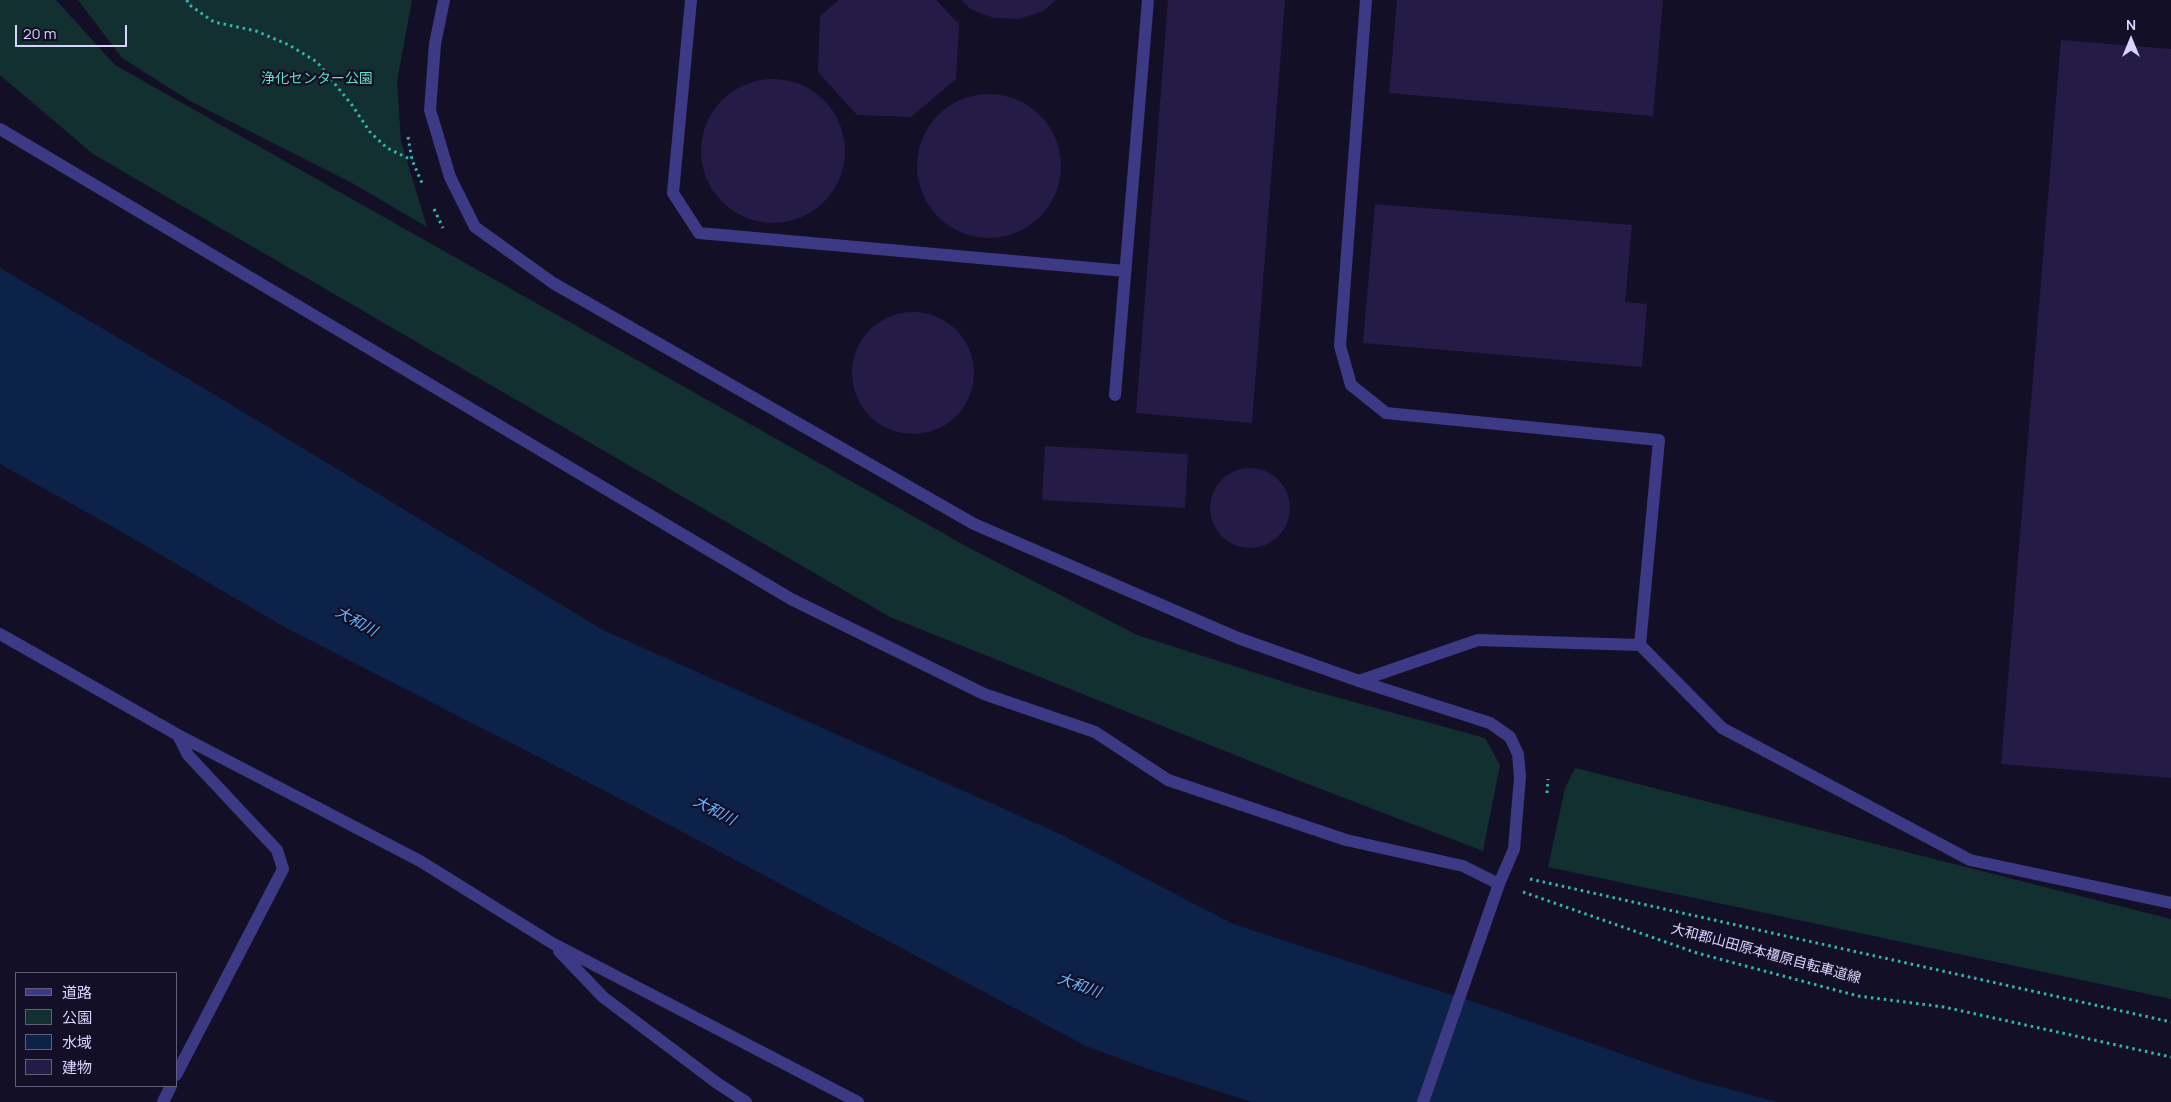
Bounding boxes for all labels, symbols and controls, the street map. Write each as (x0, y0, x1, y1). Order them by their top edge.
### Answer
scale bar (18, 15, 130, 47)
north arrow (2106, 15, 2156, 65)
text: N (2126, 15, 2136, 34)
text: 20 m (23, 23, 56, 44)
park label: 浄化センター公園 (261, 71, 373, 87)
water label: 大和川 (332, 603, 380, 641)
water label: 大和川 (690, 792, 738, 830)
street label: 大和郡山田原本橿原自転車道線 (1669, 921, 1863, 987)
water label: 大和川 (1055, 970, 1103, 1002)
legend (15, 972, 178, 1087)
text: 道路 (62, 982, 92, 1003)
text: 公園 (62, 1007, 92, 1028)
text: 水域 (62, 1032, 92, 1053)
text: 建物 (62, 1057, 92, 1078)

